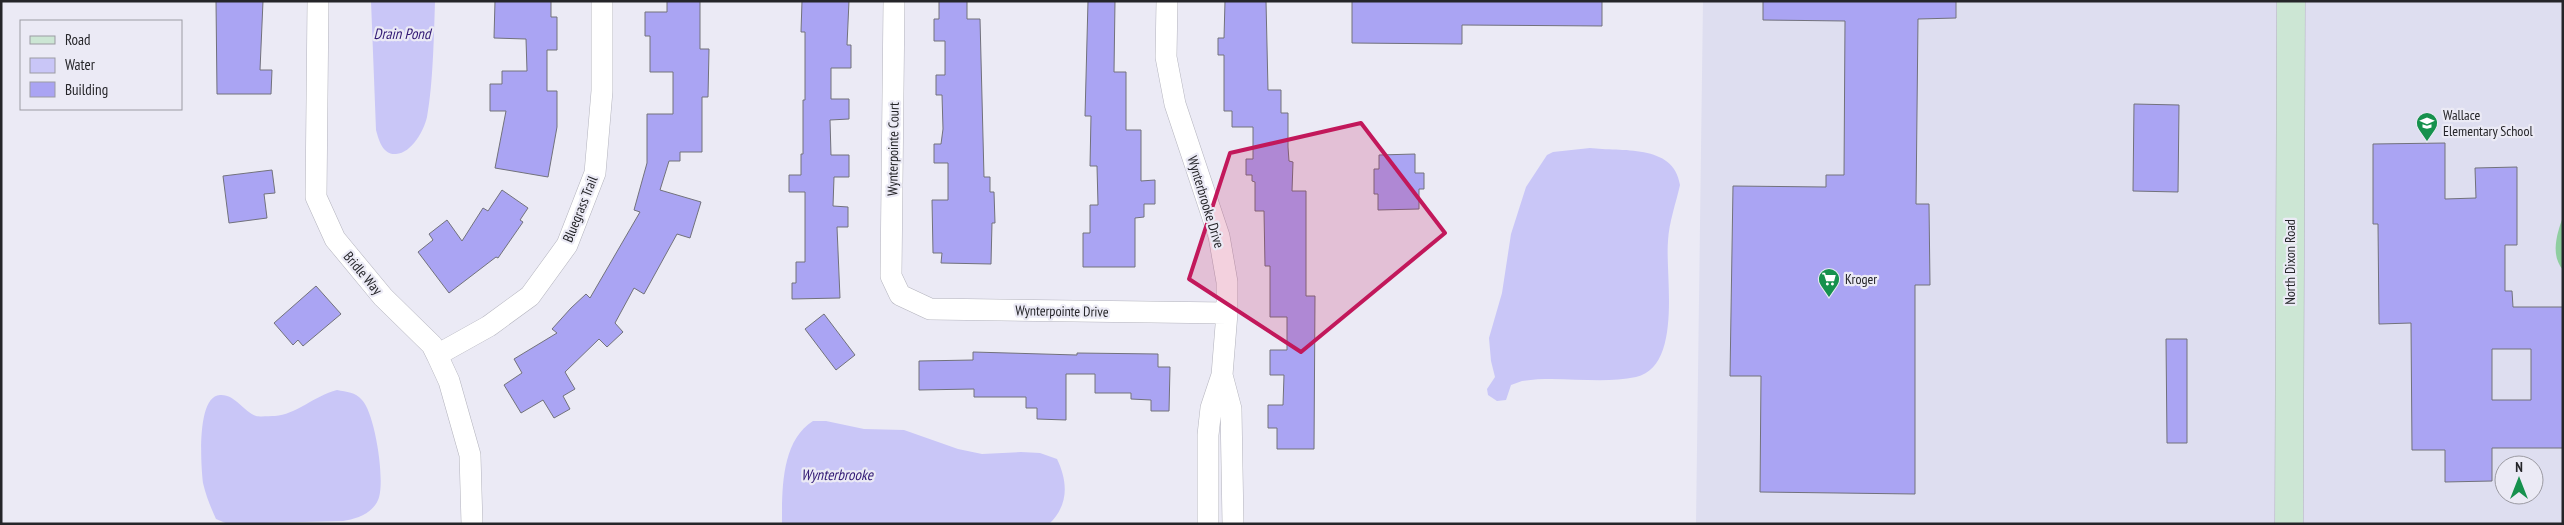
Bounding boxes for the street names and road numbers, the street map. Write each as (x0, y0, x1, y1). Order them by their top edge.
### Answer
street label: Wynterpointe Court (883, 102, 903, 196)
street label: Wynterbrooke Drive (1183, 154, 1229, 250)
street label: Bluegrass Trail (559, 173, 602, 245)
street label: North Dixon Road (2281, 219, 2299, 305)
street label: Bridle Way (340, 248, 387, 299)
street label: Wynterpointe Drive (1015, 301, 1109, 321)

